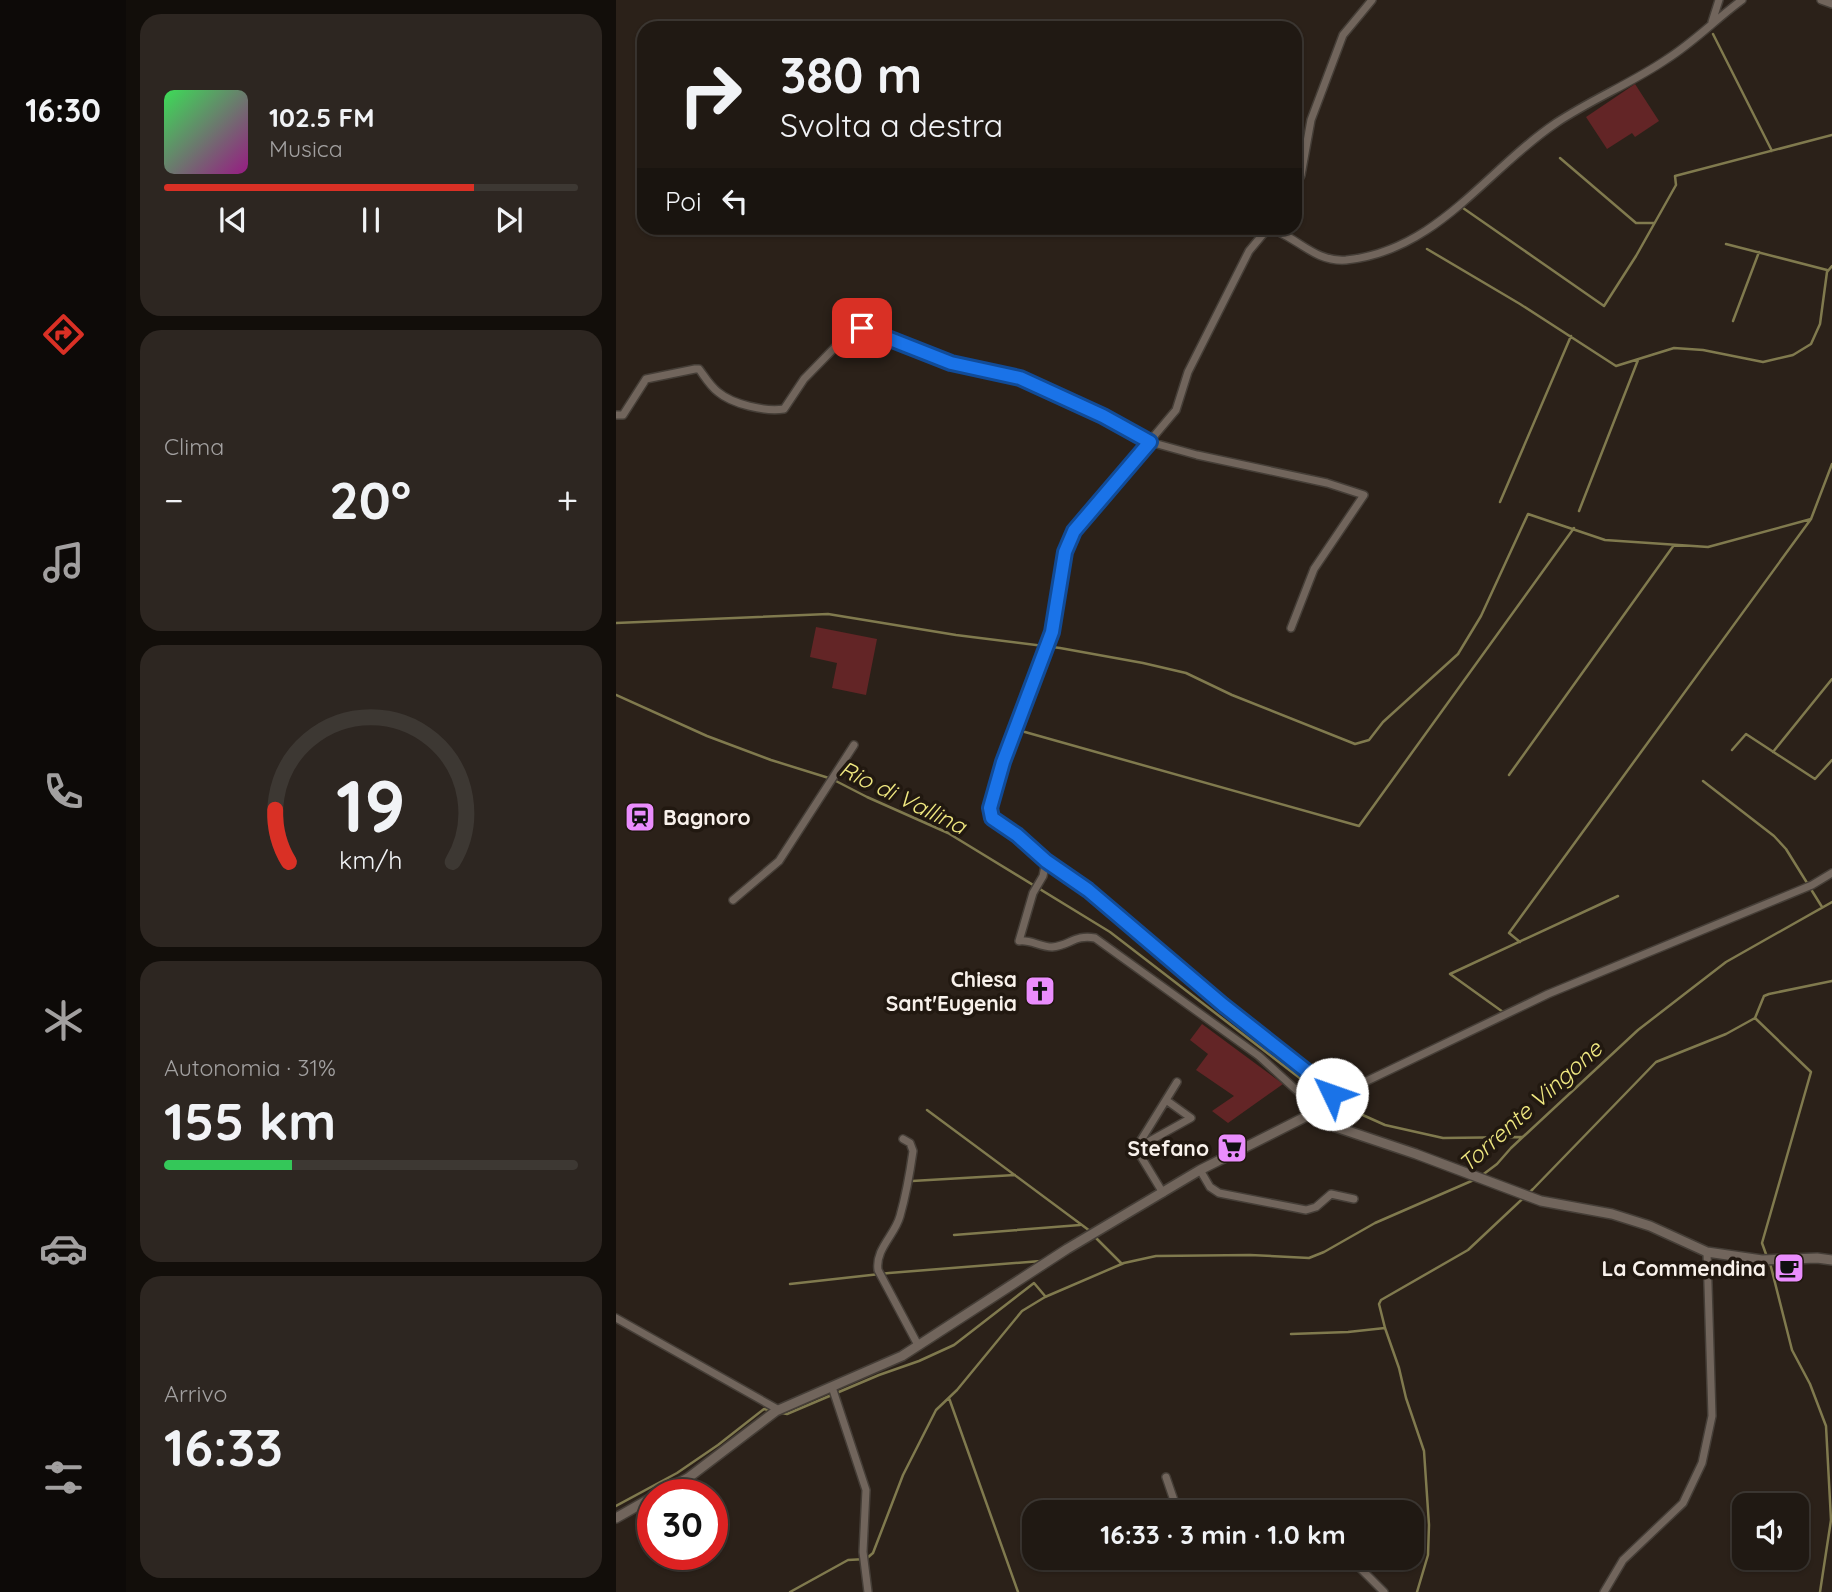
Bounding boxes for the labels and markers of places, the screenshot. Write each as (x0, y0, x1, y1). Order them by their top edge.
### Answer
pin (832, 298, 892, 358)
station icon: Bagnoro (623, 800, 657, 834)
place label: Bagnoro (663, 804, 751, 830)
place label: Chiesa Sant'Eugenia (886, 966, 1017, 1016)
church icon: Chiesa Sant'Eugenia (1023, 974, 1057, 1008)
supermarket icon: Stefano (1215, 1131, 1249, 1165)
place label: Stefano (1128, 1135, 1209, 1161)
cafe icon: La Commendina (1772, 1251, 1806, 1285)
place label: La Commendina (1601, 1255, 1766, 1281)

